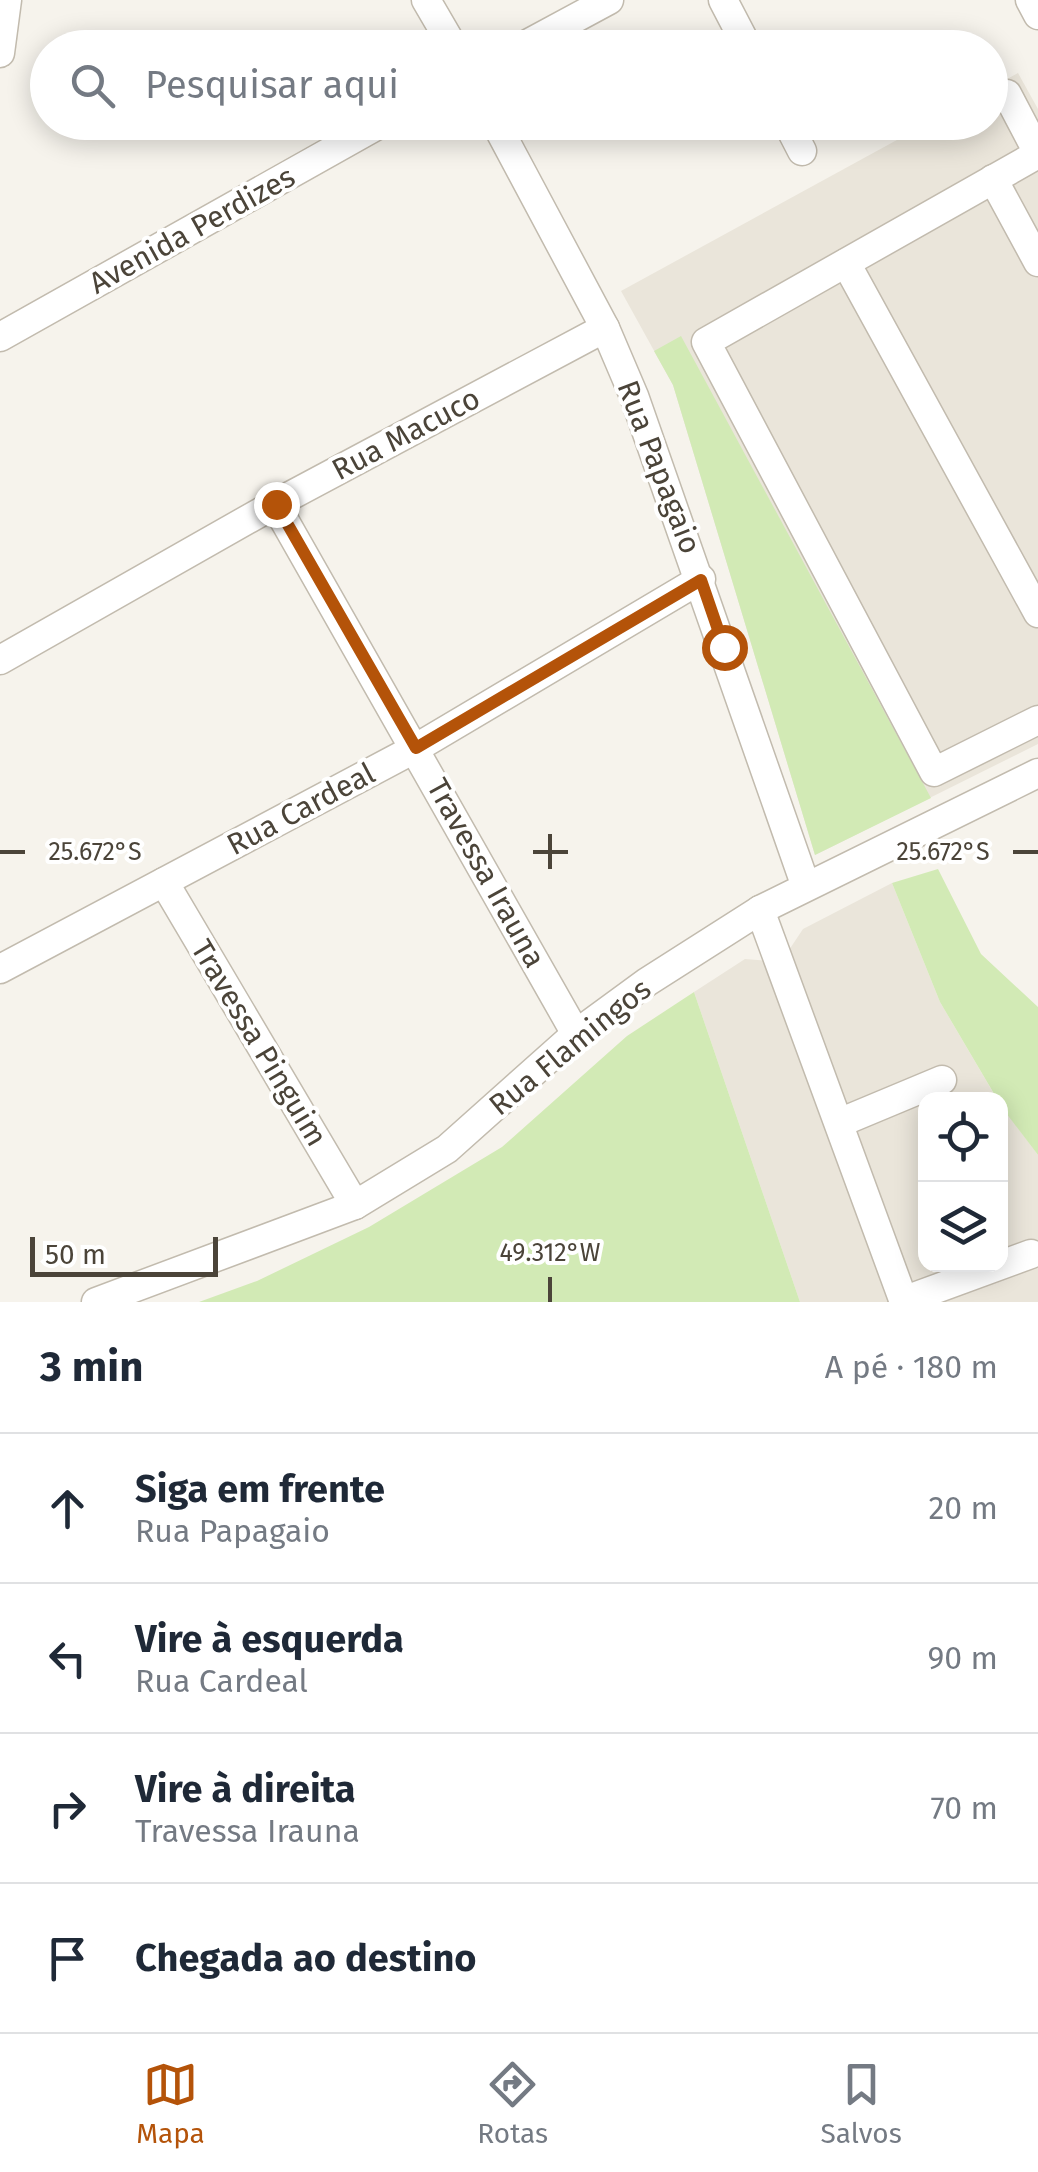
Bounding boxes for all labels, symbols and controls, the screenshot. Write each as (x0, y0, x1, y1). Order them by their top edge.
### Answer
search box (30, 30, 1008, 140)
icon: search (65, 58, 120, 113)
text: Pesquisar aqui (145, 62, 399, 108)
street label: Avenida Perdizes (83, 159, 301, 301)
street label: Rua Papagaio (609, 375, 709, 559)
street label: Rua Macuco (326, 380, 486, 488)
route end (254, 482, 300, 528)
route start (702, 625, 748, 671)
street label: Rua Cardeal (221, 755, 381, 863)
street label: Travessa Irauna (419, 772, 553, 974)
text: 25.672°S (48, 837, 142, 867)
text: 25.672°S (896, 837, 990, 867)
street label: Travessa Pinguim (183, 933, 335, 1153)
street label: Rua Flamingos (482, 971, 658, 1123)
map controls (918, 1092, 1008, 1272)
button: locate (918, 1092, 1008, 1182)
button: layers (918, 1182, 1008, 1272)
scale bar (30, 1232, 218, 1276)
text: 50 m (45, 1238, 106, 1271)
text: 49.312°W (500, 1238, 601, 1268)
text: 3 min (40, 1342, 143, 1392)
text: A pé · 180 m (825, 1348, 998, 1386)
text: Siga em frente (135, 1466, 385, 1512)
icon: ahead (40, 1481, 95, 1536)
text: 20 m (928, 1489, 998, 1527)
text: Rua Papagaio (135, 1512, 330, 1550)
text: Vire à esquerda (135, 1616, 404, 1662)
icon: left (40, 1631, 95, 1686)
text: 90 m (927, 1639, 998, 1677)
text: Rua Cardeal (135, 1662, 308, 1700)
text: Vire à direita (135, 1766, 356, 1812)
icon: right (40, 1781, 95, 1836)
text: 70 m (930, 1789, 998, 1827)
text: Travessa Irauna (135, 1812, 360, 1850)
icon: arrive (40, 1931, 95, 1986)
text: Chegada ao destino (135, 1935, 477, 1981)
tab: Mapa (136, 2057, 205, 2150)
tab: Rotas (477, 2057, 548, 2150)
tab: Salvos (821, 2057, 902, 2150)

